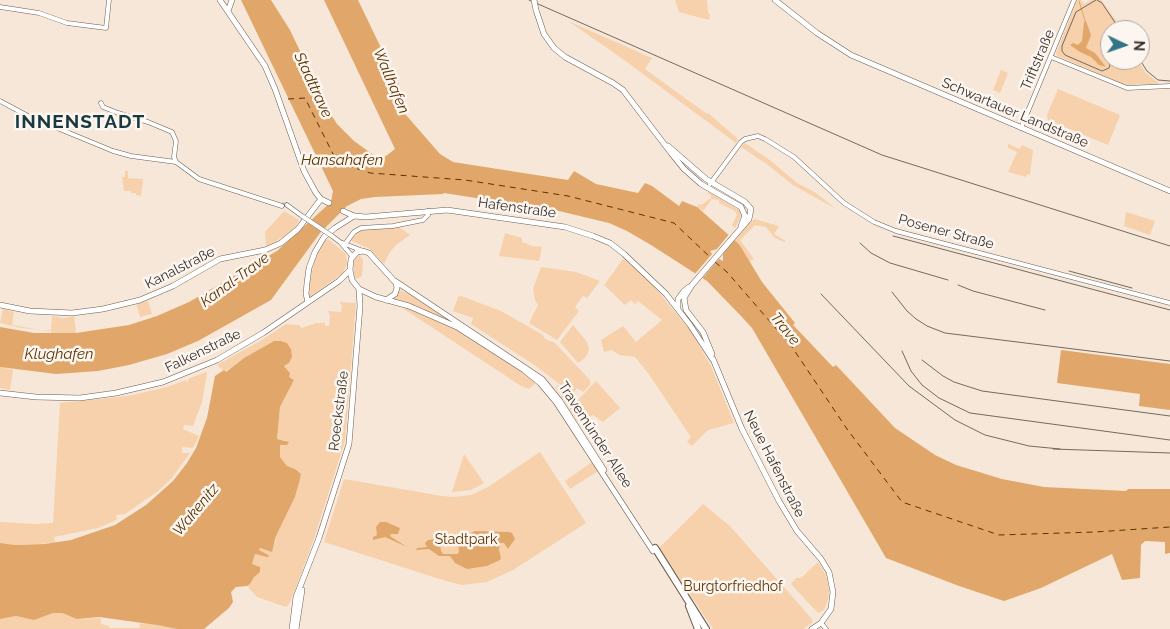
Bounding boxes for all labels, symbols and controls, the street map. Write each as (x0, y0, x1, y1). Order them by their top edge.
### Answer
north arrow (1100, 20, 1150, 70)
street label: Triftstraße (1018, 27, 1058, 93)
text: N (1131, 40, 1147, 51)
water label: Wallhafen (369, 46, 413, 116)
water label: Stadttrave (290, 49, 336, 121)
street label: Schwartauer Landstraße (939, 74, 1091, 152)
district label: INNENSTADT (14, 111, 146, 133)
water label: Hansahafen (301, 151, 383, 169)
street label: Hafenstraße (477, 194, 557, 222)
street label: Posener Straße (896, 211, 996, 253)
street label: Kanalstraße (142, 243, 218, 293)
water label: Kanal-Trave (197, 249, 273, 311)
water label: Trave (766, 309, 804, 349)
street label: Falkenstraße (162, 325, 244, 377)
water label: Klughafen (25, 345, 93, 363)
street label: Roeckstraße (326, 370, 352, 452)
street label: Travemünder Allee (554, 379, 636, 491)
street label: Neue Hafenstraße (740, 408, 808, 520)
water label: Wakenitz (169, 480, 223, 540)
park label: Stadtpark (435, 532, 497, 548)
park label: Burgtorfriedhof (683, 579, 783, 595)

